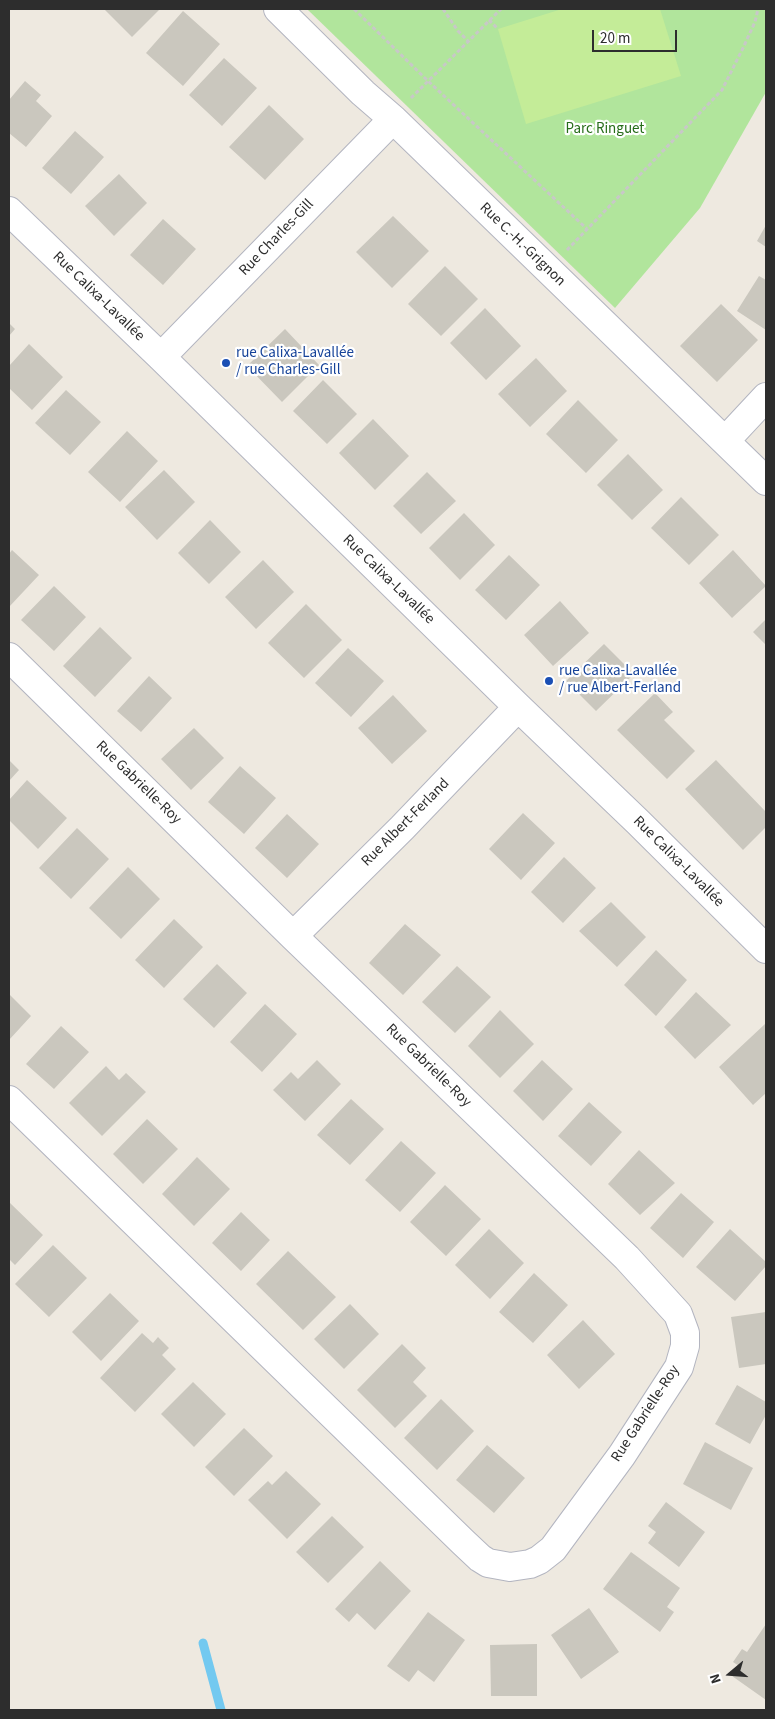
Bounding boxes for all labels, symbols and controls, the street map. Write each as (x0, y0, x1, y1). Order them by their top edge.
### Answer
scale bar (595, 20, 680, 52)
text: 20 m (600, 28, 630, 49)
park label: Parc Ringuet (566, 121, 644, 139)
street label: Rue Charles-Gill (236, 196, 318, 280)
street label: Rue C.-H.-Grignon (475, 199, 569, 291)
street label: Rue Calixa-Lavallée (48, 248, 148, 346)
place label: rue Calixa-Lavallée / rue Charles-Gill (236, 345, 354, 380)
marker: rue Calixa-Lavallée / rue Charles-Gill (220, 357, 232, 369)
street label: Rue Calixa-Lavallée (338, 531, 438, 629)
place label: rue Calixa-Lavallée / rue Albert-Ferland (559, 663, 681, 698)
marker: rue Calixa-Lavallée / rue Albert-Ferland (543, 675, 555, 687)
street label: Rue Gabrielle-Roy (91, 738, 185, 828)
street label: Rue Albert-Ferland (358, 775, 454, 871)
street label: Rue Calixa-Lavallée (629, 813, 727, 911)
street label: Rue Gabrielle-Roy (381, 1021, 475, 1111)
street label: Rue Gabrielle-Roy (608, 1362, 684, 1466)
north arrow (705, 1649, 755, 1699)
text: N (705, 1671, 727, 1686)

